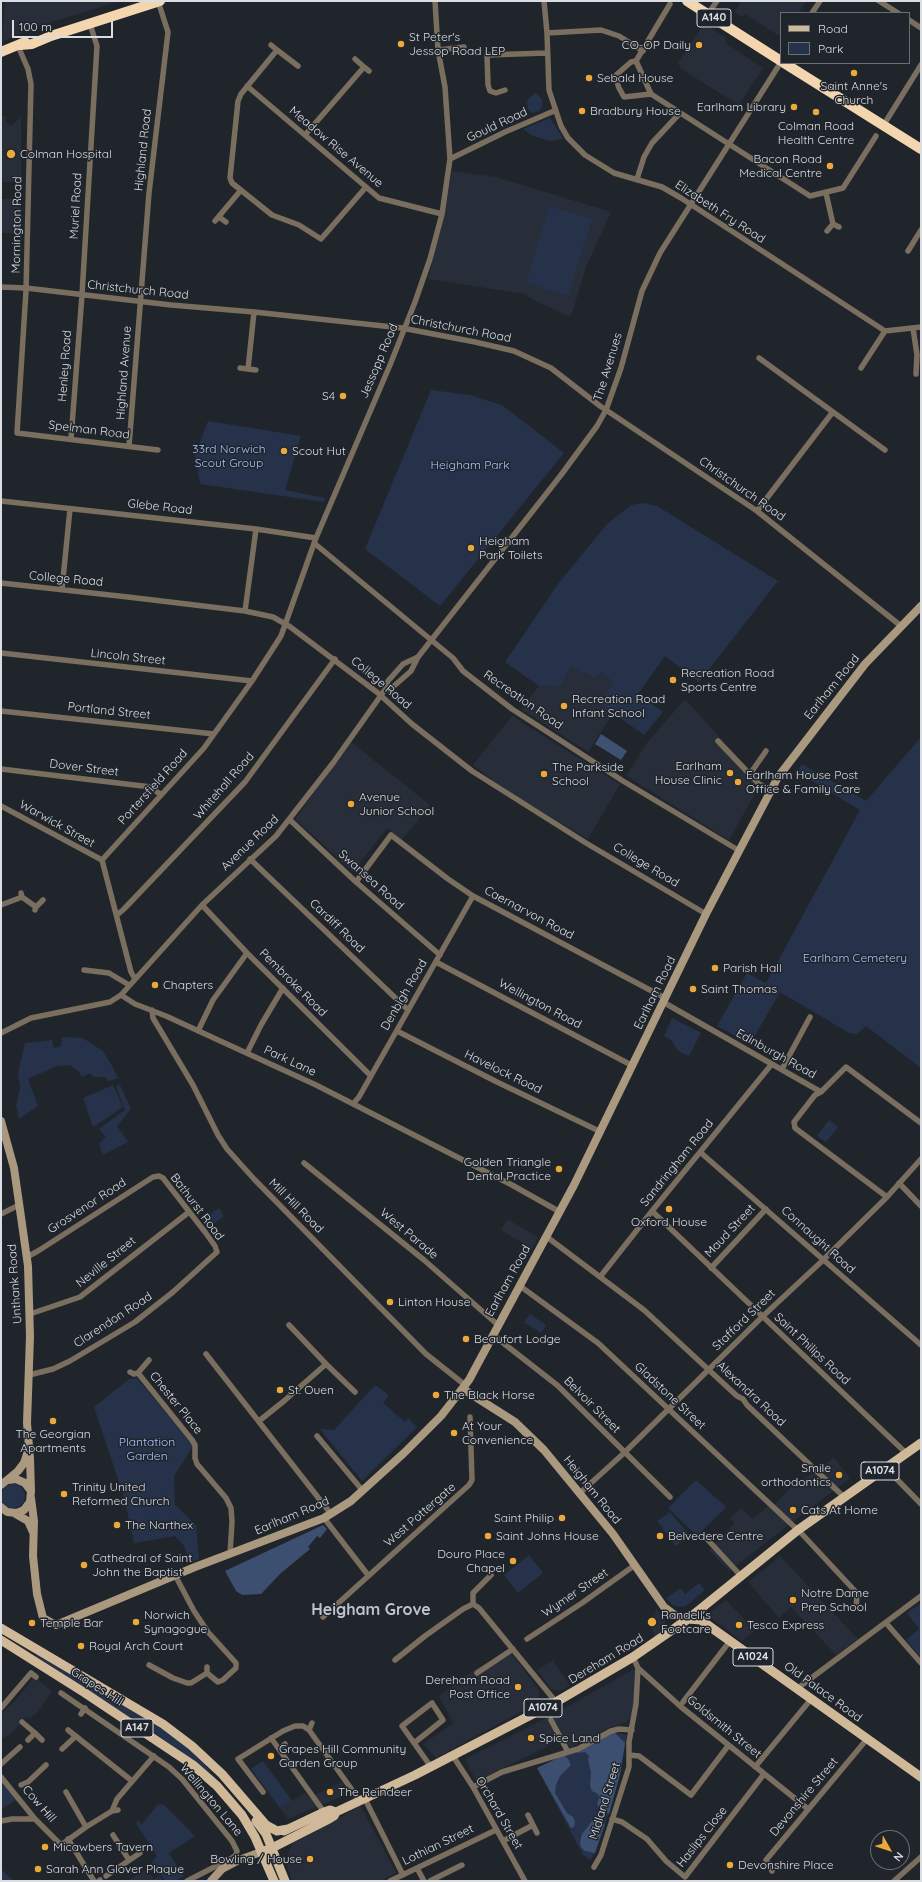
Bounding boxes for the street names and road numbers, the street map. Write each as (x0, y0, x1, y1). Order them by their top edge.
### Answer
road number: A140 (697, 9, 731, 27)
street label: Meadow Rise Avenue (286, 104, 386, 190)
street label: Gould Road (464, 105, 530, 145)
street label: Highland Road (132, 108, 154, 192)
street label: Muriel Road (67, 172, 85, 240)
street label: Mornington Road (9, 176, 25, 274)
street label: Elizabeth Fry Road (672, 177, 768, 247)
street label: Christchurch Road (87, 278, 189, 302)
street label: Christchurch Road (410, 312, 512, 346)
street label: Jessopp Road (357, 321, 401, 401)
street label: Highland Avenue (114, 326, 134, 420)
street label: Henley Road (55, 330, 75, 402)
street label: The Avenues (591, 331, 625, 403)
street label: Spelman Road (48, 418, 130, 442)
street label: Christchurch Road (696, 454, 788, 524)
street label: Glebe Road (127, 496, 193, 518)
street label: College Road (28, 569, 104, 589)
street label: Lincoln Street (90, 646, 166, 668)
street label: Earlham Road (801, 652, 863, 722)
street label: College Road (348, 654, 414, 712)
street label: Recreation Road (481, 667, 565, 733)
street label: Portland Street (67, 699, 151, 723)
street label: Portersfield Road (115, 746, 191, 828)
street label: Whitehall Road (191, 749, 257, 823)
street label: Dover Street (49, 757, 119, 779)
street label: Warwick Street (17, 797, 97, 851)
street label: Avenue Road (218, 812, 282, 874)
street label: College Road (610, 840, 682, 890)
street label: Swansea Road (335, 847, 407, 913)
street label: Caernarvon Road (482, 883, 576, 943)
street label: Cardiff Road (306, 896, 368, 956)
street label: Pembroke Road (256, 946, 330, 1020)
street label: Earlham Road (631, 954, 679, 1032)
street label: Denbigh Road (378, 957, 430, 1033)
street label: Wellington Road (496, 976, 584, 1032)
street label: Edinburgh Road (733, 1026, 819, 1082)
street label: Park Lane (262, 1043, 318, 1079)
street label: Havelock Road (462, 1047, 544, 1097)
street label: Sandringham Road (637, 1117, 717, 1209)
street label: Bathurst Road (167, 1171, 227, 1243)
street label: Grosvenor Road (45, 1175, 129, 1237)
street label: Mill Hill Road (266, 1176, 326, 1236)
street label: Maud Street (702, 1201, 758, 1261)
street label: Connaught Road (778, 1203, 858, 1277)
street label: West Parade (377, 1206, 441, 1262)
street label: Neville Street (73, 1234, 139, 1290)
street label: Earlham Road (482, 1243, 534, 1319)
street label: Unthank Road (5, 1244, 25, 1324)
street label: Stafford Street (710, 1286, 778, 1354)
street label: Clarendon Road (71, 1289, 155, 1351)
street label: Saint Philips Road (771, 1310, 853, 1388)
street label: Alexandra Road (713, 1358, 789, 1430)
street label: Gladstone Street (631, 1359, 709, 1433)
street label: Chester Place (147, 1369, 205, 1437)
street label: Belvoir Street (561, 1374, 623, 1436)
street label: Heigham Road (560, 1453, 624, 1527)
road number: A1074 (861, 1462, 899, 1480)
street label: West Pottergate (381, 1480, 459, 1550)
street label: Earlham Road (253, 1494, 331, 1538)
street label: Wymer Street (539, 1566, 611, 1620)
street label: Dereham Road (566, 1631, 646, 1687)
road number: A1024 (733, 1648, 773, 1666)
street label: Old Palace Road (781, 1659, 865, 1725)
street label: Grapes Hill (68, 1665, 126, 1709)
street label: Goldsmith Street (684, 1693, 764, 1761)
road number: A1074 (524, 1699, 562, 1717)
road number: A147 (121, 1719, 153, 1737)
street label: Devonshire Street (767, 1755, 841, 1839)
street label: Wellington Lane (177, 1761, 245, 1839)
street label: Midland Street (586, 1761, 624, 1841)
street label: Orchard Street (472, 1774, 526, 1852)
street label: Cow Hill (19, 1783, 59, 1825)
street label: Haslips Close (674, 1804, 730, 1870)
street label: Lothian Street (400, 1822, 476, 1868)

